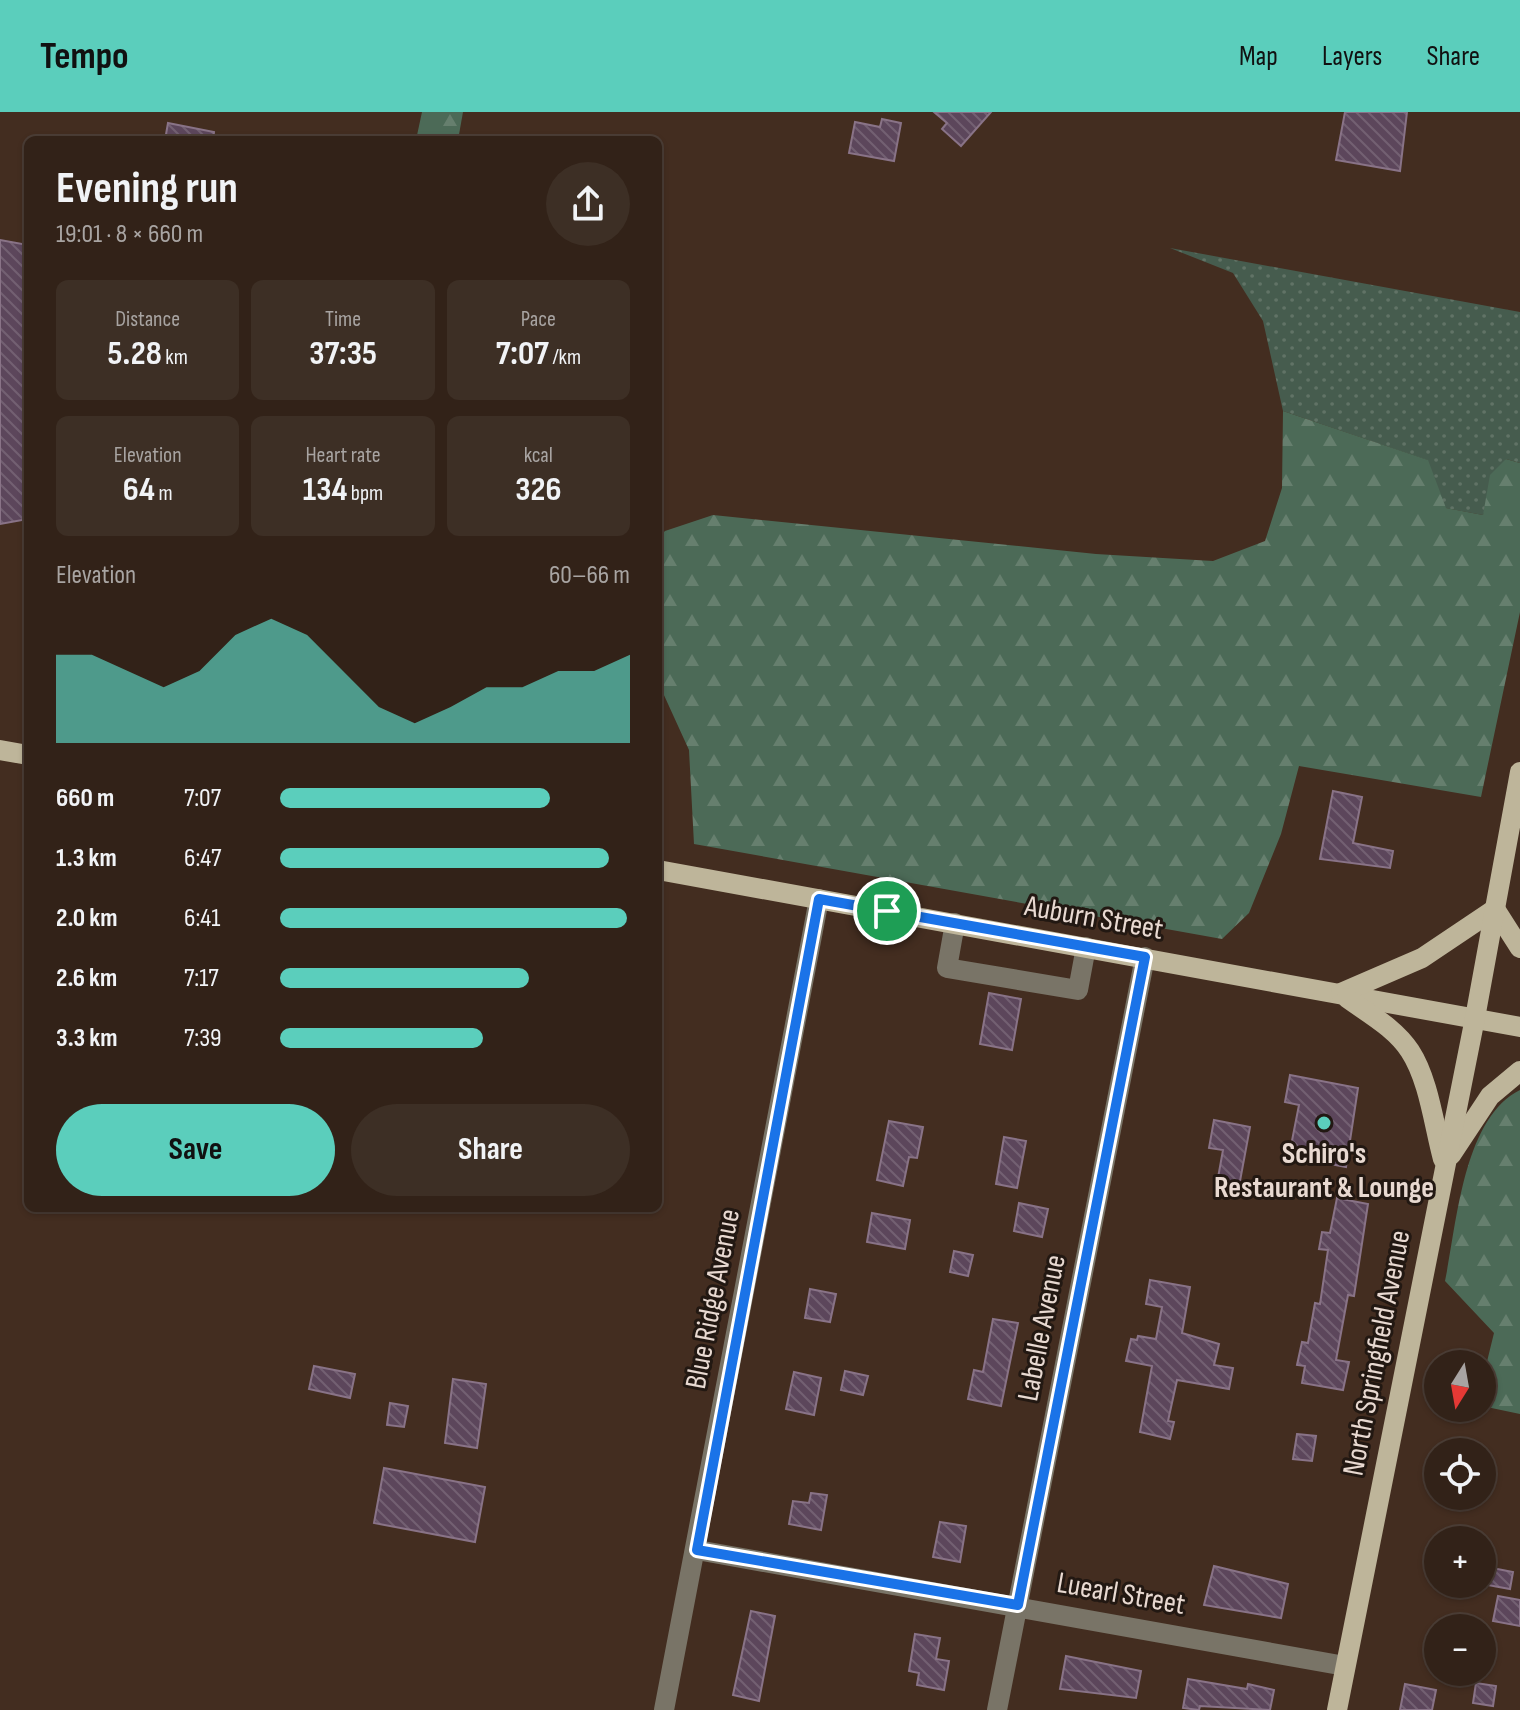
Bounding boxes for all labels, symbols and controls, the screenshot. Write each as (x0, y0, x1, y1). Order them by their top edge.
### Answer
text: Tempo (40, 34, 129, 79)
text: Map (1239, 40, 1278, 73)
text: Layers (1322, 40, 1382, 73)
text: Share (1426, 40, 1480, 73)
text: Evening run (56, 162, 238, 215)
button: share (546, 162, 630, 246)
text: 19:01 · 8 × 660 m (56, 219, 203, 250)
text: Distance (115, 306, 180, 333)
text: Time (325, 306, 361, 333)
text: Pace (521, 306, 556, 333)
text: 5.28 (108, 333, 162, 374)
text: 37:35 (309, 333, 377, 374)
text: 7:07 (496, 333, 549, 374)
text: km (162, 344, 188, 371)
text: /km (549, 344, 581, 371)
text: Elevation (114, 442, 182, 469)
text: Heart rate (305, 442, 381, 469)
text: kcal (524, 442, 553, 469)
text: 64 (123, 469, 155, 510)
text: 134 (303, 469, 347, 510)
text: 326 (515, 469, 561, 510)
text: m (155, 480, 173, 507)
text: bpm (347, 480, 383, 507)
text: Elevation (56, 560, 136, 591)
text: 60–66 m (549, 560, 630, 591)
text: 660 m (56, 783, 114, 814)
text: 7:07 (184, 783, 221, 814)
text: 1.3 km (56, 843, 117, 874)
text: 6:47 (184, 843, 221, 874)
pin (853, 877, 921, 945)
street label: Auburn Street (1021, 888, 1166, 948)
icon: arrive (865, 889, 909, 933)
text: 2.0 km (56, 903, 117, 934)
text: 6:41 (184, 903, 220, 934)
text: 2.6 km (56, 963, 117, 994)
text: 7:17 (184, 963, 219, 994)
text: 3.3 km (56, 1023, 118, 1054)
text: 7:39 (184, 1023, 222, 1054)
button: Save (56, 1104, 335, 1196)
button: Share (351, 1104, 630, 1196)
marker: Schiro's Restaurant & Lounge (1315, 1114, 1333, 1132)
place label: Schiro's Restaurant & Lounge (1214, 1136, 1434, 1206)
street label: Blue Ridge Avenue (678, 1206, 748, 1392)
street label: North Springfield Avenue (1336, 1227, 1418, 1479)
street label: Labelle Avenue (1010, 1252, 1074, 1404)
north arrow (1424, 1350, 1496, 1422)
map controls (1424, 1350, 1496, 1686)
button: locate (1424, 1438, 1496, 1510)
button: + (1424, 1526, 1496, 1598)
street label: Luearl Street (1054, 1565, 1188, 1623)
button: − (1424, 1614, 1496, 1686)

